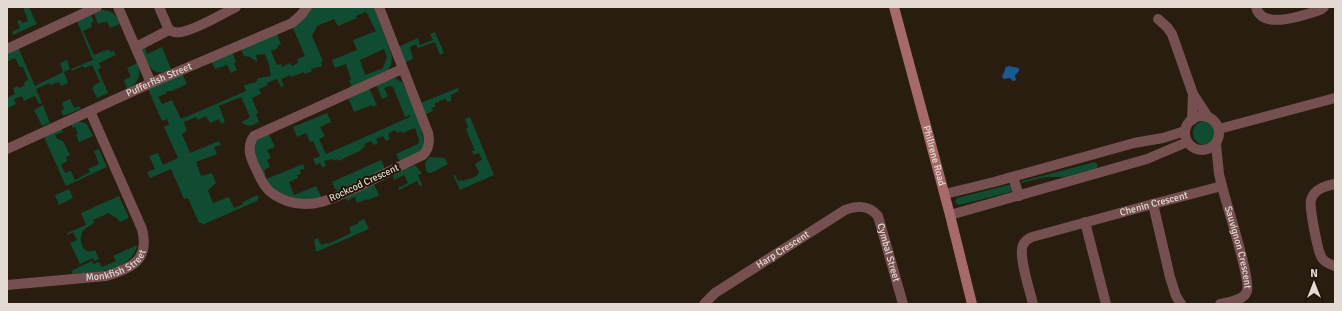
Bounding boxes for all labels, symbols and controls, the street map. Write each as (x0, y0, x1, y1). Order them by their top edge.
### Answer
street label: Pufferfish Street (124, 60, 194, 100)
street label: Philirene Road (920, 124, 948, 187)
street label: Rockcod Crescent (327, 161, 401, 204)
street label: Chenin Crescent (1118, 189, 1190, 219)
street label: Sauvignon Crescent (1222, 205, 1253, 289)
street label: Cymbal Street (874, 222, 903, 284)
street label: Harp Crescent (754, 228, 812, 271)
street label: Monkfish Street (85, 248, 149, 284)
north arrow (1294, 263, 1334, 303)
text: N (1310, 267, 1318, 280)

